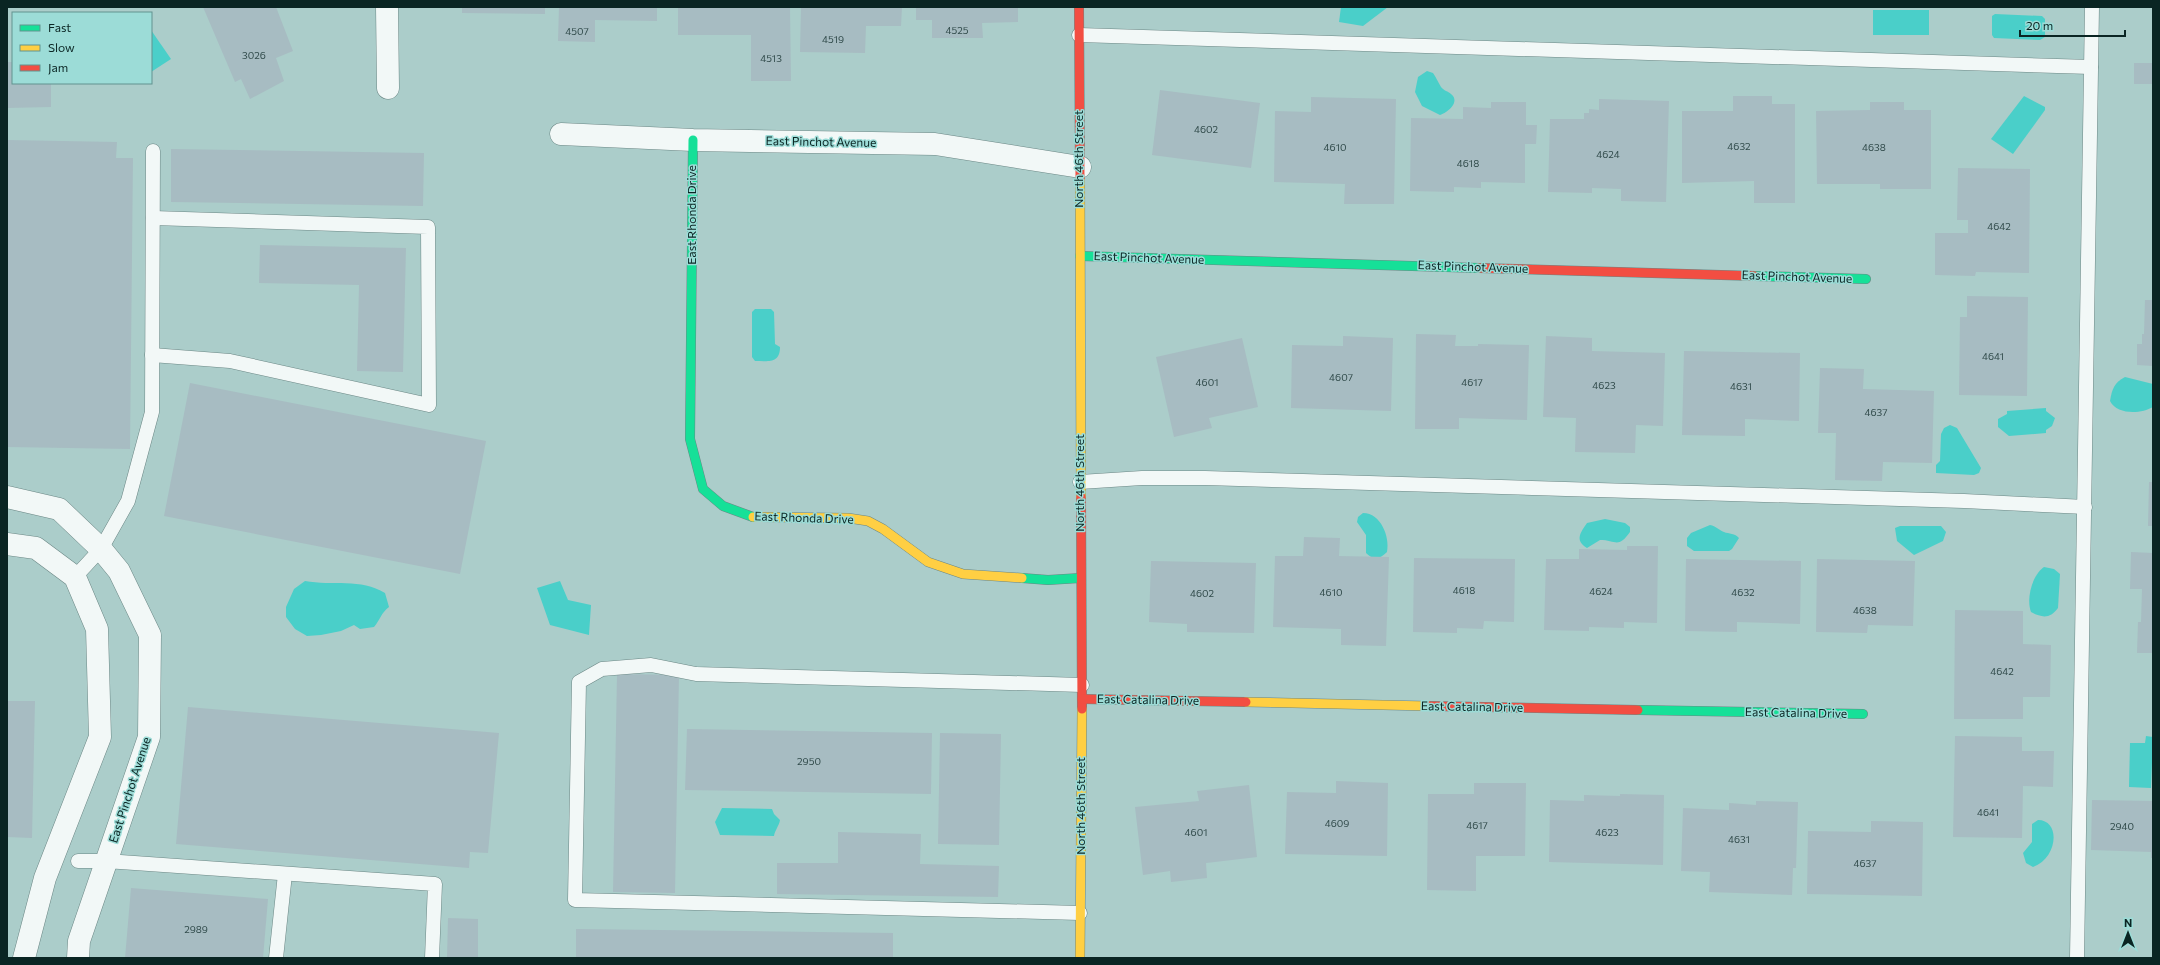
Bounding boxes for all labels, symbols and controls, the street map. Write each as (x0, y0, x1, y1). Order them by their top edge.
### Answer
legend (12, 12, 152, 84)
scale bar (2020, 12, 2125, 38)
text: 20 m (2026, 18, 2053, 32)
text: Fast (48, 20, 71, 34)
house number: 4525 (945, 24, 969, 36)
house number: 4507 (565, 25, 589, 37)
house number: 4519 (822, 33, 844, 45)
text: Slow (48, 40, 75, 54)
house number: 3026 (242, 49, 266, 61)
house number: 4513 (760, 52, 782, 64)
text: Jam (48, 60, 68, 75)
street label: North 46th Street (1071, 110, 1085, 208)
house number: 4602 (1194, 123, 1219, 135)
street label: East Pinchot Avenue (766, 133, 876, 149)
house number: 4632 (1727, 140, 1751, 152)
house number: 4610 (1324, 141, 1346, 153)
house number: 4638 (1862, 141, 1886, 153)
house number: 4624 (1596, 148, 1620, 160)
house number: 4618 (1457, 157, 1479, 169)
street label: East Rhonda Drive (684, 165, 698, 265)
house number: 4642 (1987, 220, 2011, 232)
street label: East Pinchot Avenue (1093, 248, 1205, 266)
street label: East Pinchot Avenue (1417, 257, 1529, 275)
street label: East Pinchot Avenue (1741, 267, 1853, 285)
house number: 4641 (1982, 350, 2004, 362)
house number: 4607 (1329, 371, 1353, 383)
house number: 4601 (1196, 376, 1218, 388)
house number: 4617 (1461, 376, 1483, 388)
house number: 4623 (1592, 379, 1616, 391)
house number: 4631 (1730, 380, 1752, 392)
house number: 4637 (1865, 406, 1888, 418)
street label: North 46th Street (1072, 434, 1086, 532)
street label: East Rhonda Drive (754, 508, 854, 526)
house number: 4618 (1453, 584, 1475, 596)
house number: 4624 (1589, 585, 1613, 597)
house number: 4610 (1320, 586, 1342, 598)
house number: 4632 (1731, 586, 1755, 598)
house number: 4602 (1190, 587, 1215, 599)
house number: 4638 (1853, 604, 1877, 616)
house number: 4642 (1990, 665, 2014, 677)
street label: East Catalina Drive (1097, 691, 1199, 707)
street label: East Catalina Drive (1421, 698, 1523, 714)
street label: East Catalina Drive (1745, 704, 1847, 720)
street label: East Pinchot Avenue (105, 735, 153, 844)
house number: 2950 (797, 755, 821, 767)
street label: North 46th Street (1073, 757, 1087, 855)
house number: 4641 (1977, 806, 1999, 818)
house number: 4609 (1325, 817, 1349, 829)
house number: 4617 (1466, 819, 1488, 831)
house number: 2940 (2110, 820, 2134, 832)
house number: 4601 (1185, 826, 1207, 838)
house number: 4623 (1595, 826, 1619, 838)
house number: 4631 (1728, 833, 1750, 845)
house number: 4637 (1854, 857, 1877, 869)
north arrow (2108, 913, 2148, 953)
text: N (2124, 916, 2132, 929)
house number: 2989 (184, 923, 208, 935)

